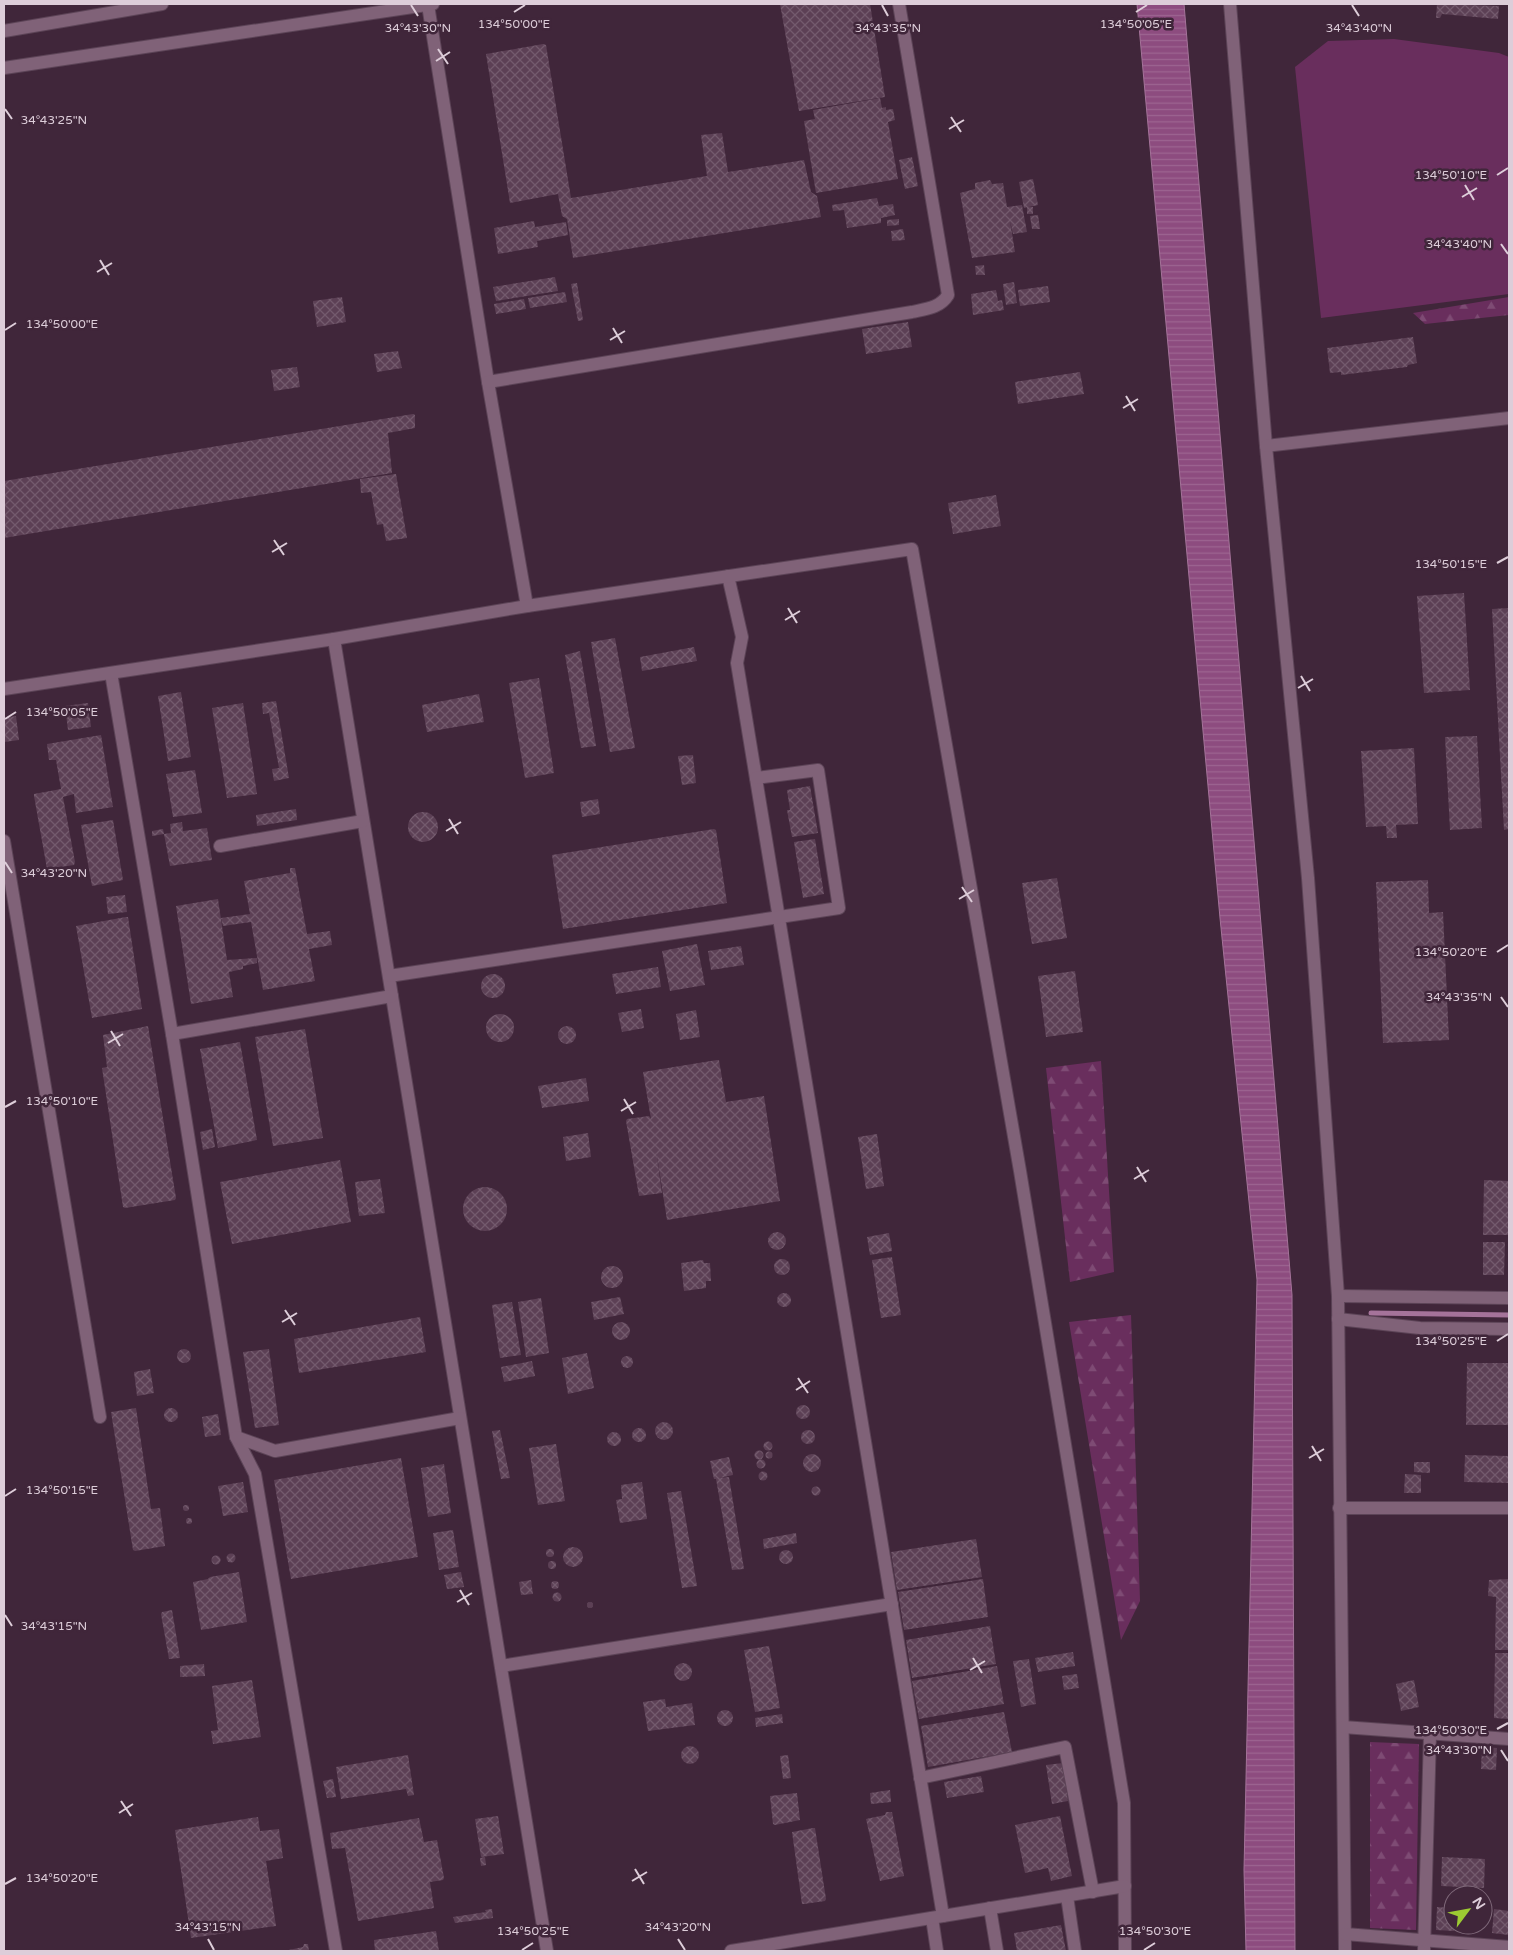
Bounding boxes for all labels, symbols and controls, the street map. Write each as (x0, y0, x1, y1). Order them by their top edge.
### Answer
text: 134°50'00"E (478, 17, 551, 31)
text: 134°50'05"E (1100, 17, 1173, 31)
text: 34°43'30"N (385, 21, 451, 35)
text: 34°43'35"N (855, 21, 921, 35)
text: 34°43'40"N (1326, 21, 1392, 35)
text: 34°43'25"N (21, 113, 87, 127)
text: 134°50'10"E (1415, 168, 1488, 182)
text: 34°43'40"N (1426, 237, 1492, 251)
text: 134°50'00"E (26, 317, 99, 331)
text: 134°50'15"E (1415, 557, 1488, 571)
text: 134°50'05"E (26, 705, 99, 719)
text: 34°43'20"N (21, 866, 87, 880)
text: 134°50'20"E (1415, 945, 1488, 959)
text: 34°43'35"N (1426, 990, 1492, 1004)
text: 134°50'10"E (26, 1094, 99, 1108)
text: 134°50'25"E (1415, 1334, 1488, 1348)
text: 134°50'15"E (26, 1483, 99, 1497)
text: 34°43'15"N (21, 1619, 87, 1633)
text: 134°50'30"E (1415, 1723, 1488, 1737)
text: 34°43'30"N (1426, 1743, 1492, 1757)
text: 134°50'20"E (26, 1871, 99, 1885)
north arrow (1443, 1885, 1493, 1935)
text: N (1468, 1894, 1489, 1913)
text: 34°43'15"N (175, 1920, 241, 1934)
text: 34°43'20"N (645, 1920, 711, 1934)
text: 134°50'25"E (497, 1924, 570, 1938)
text: 134°50'30"E (1119, 1924, 1192, 1938)

